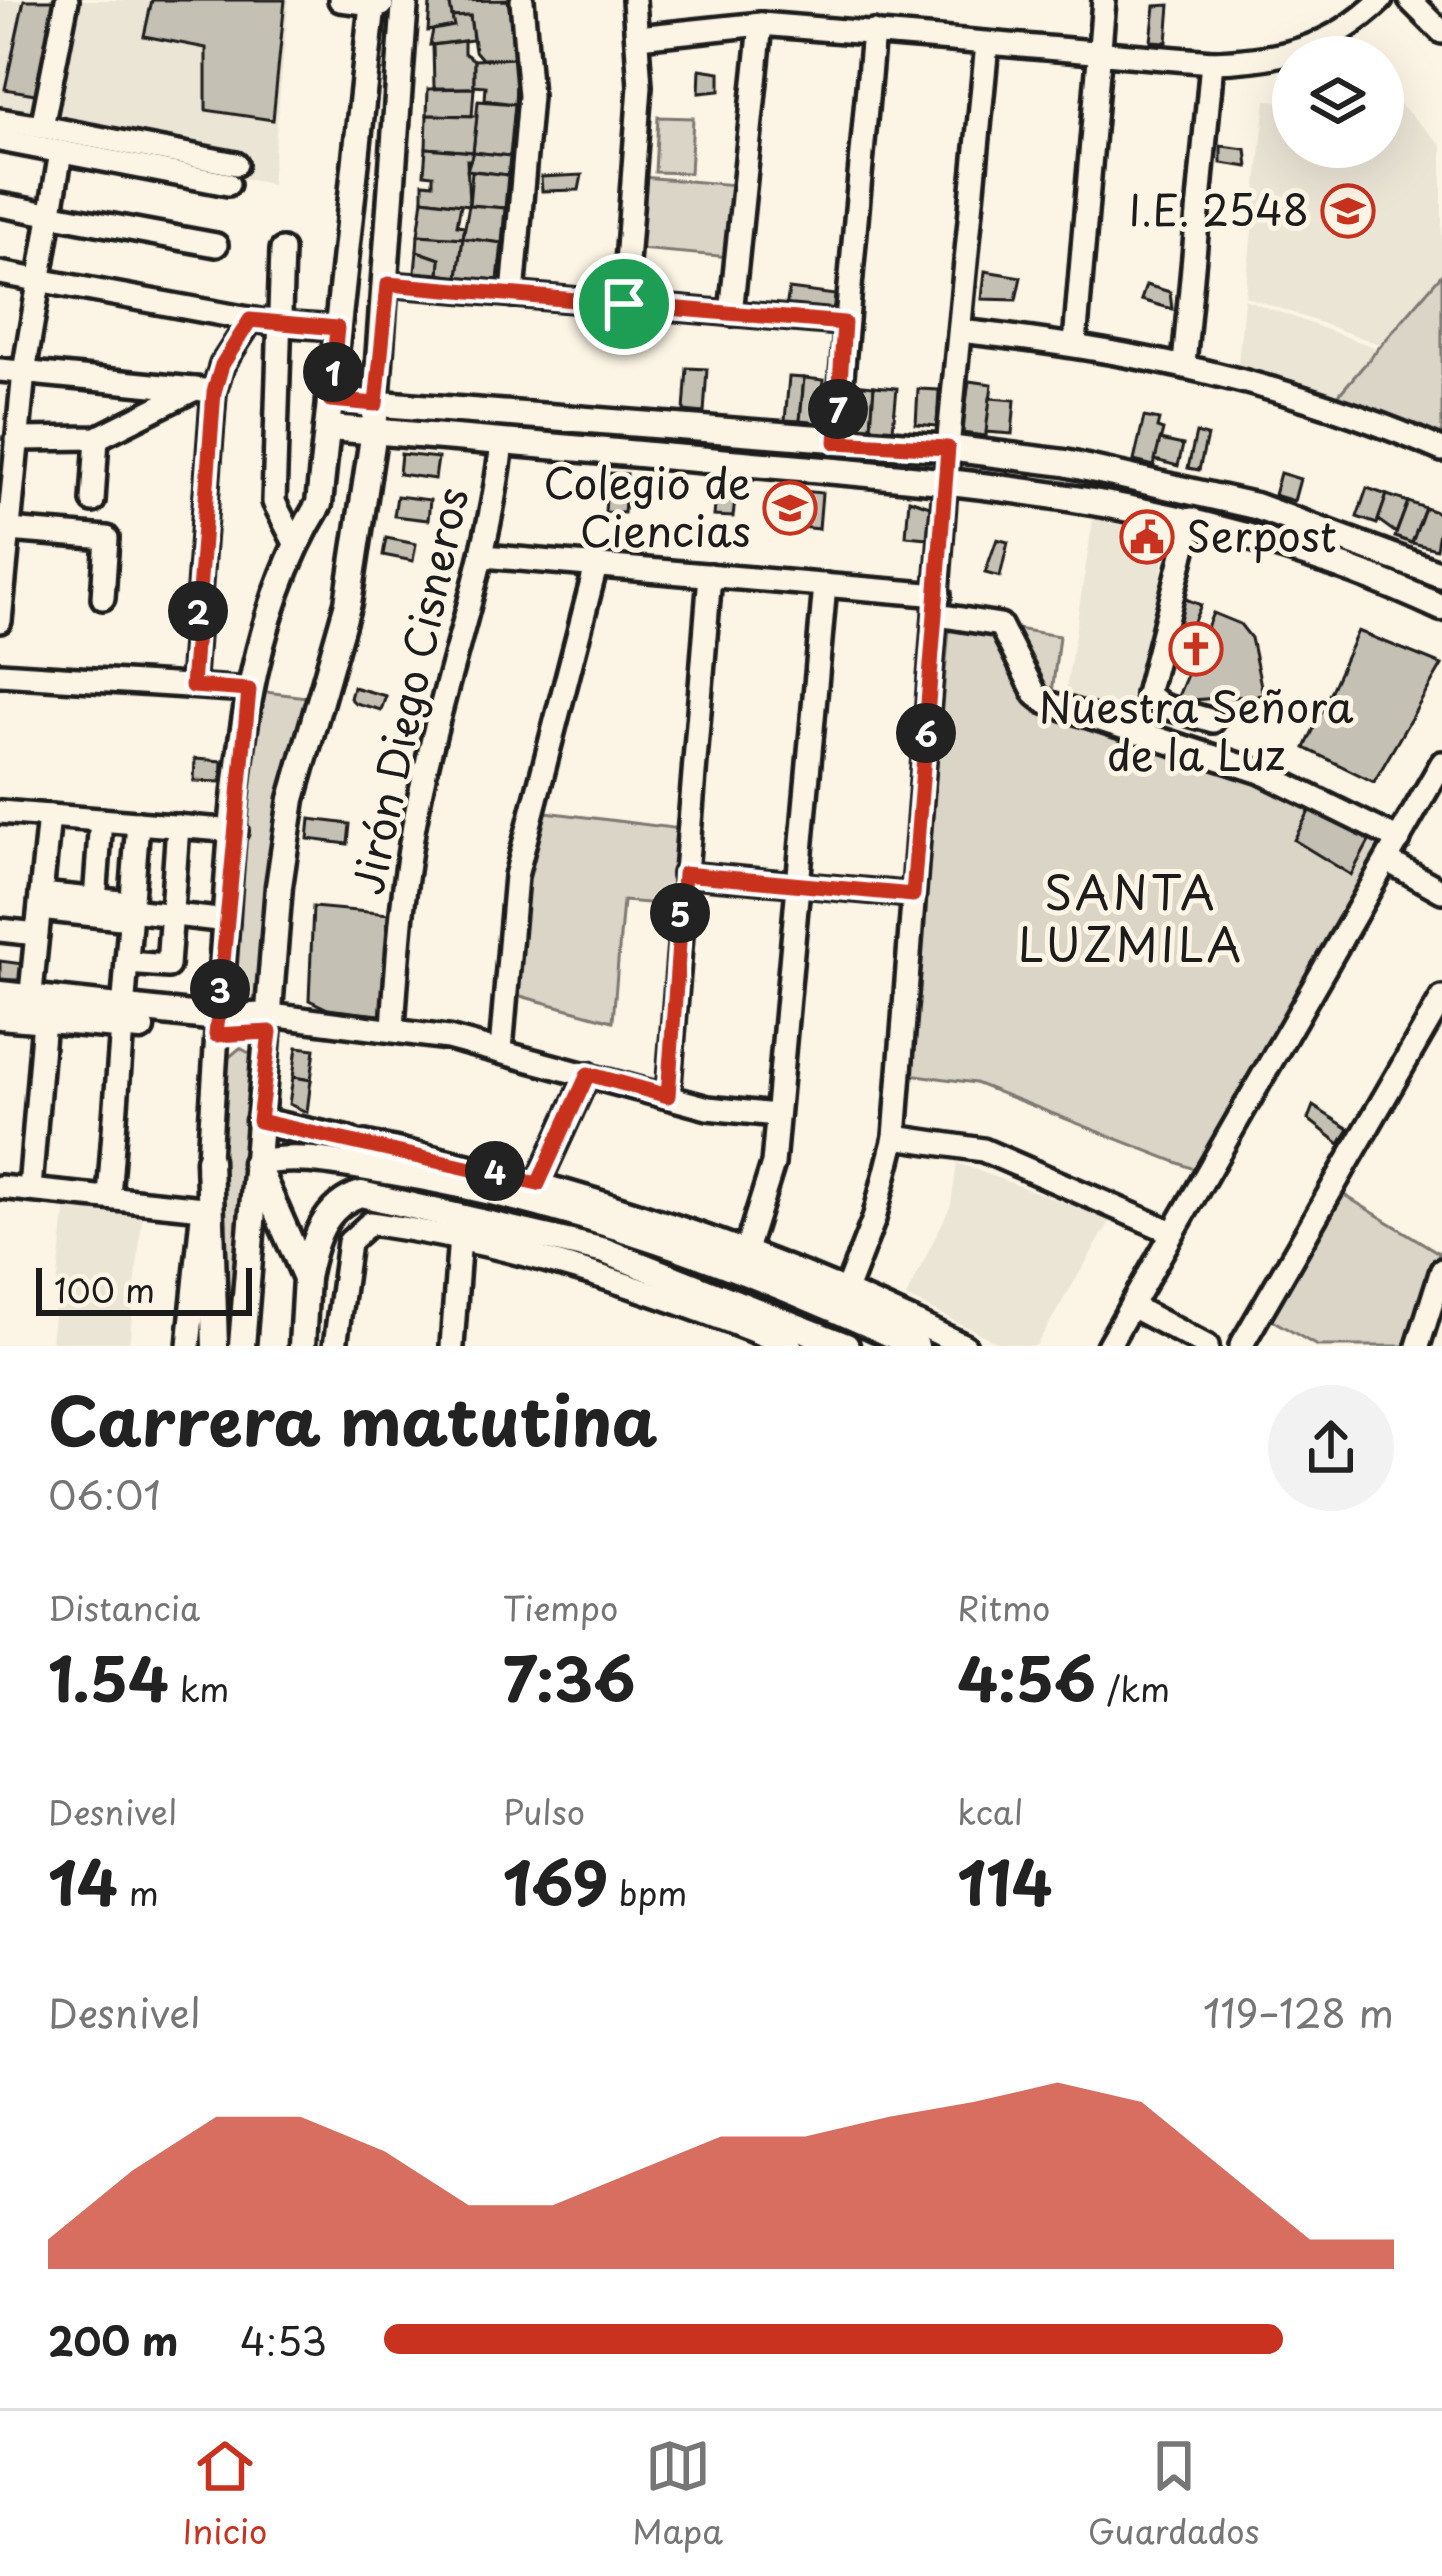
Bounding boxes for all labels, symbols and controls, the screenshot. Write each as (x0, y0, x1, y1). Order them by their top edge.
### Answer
map controls (1272, 36, 1404, 168)
button: layers (1272, 36, 1404, 168)
place label: I.E. 2548 (1129, 177, 1309, 240)
school or university icon: I.E. 2548 (1320, 183, 1376, 239)
pin (573, 253, 675, 355)
icon: arrive (591, 271, 657, 337)
pin: 1 (303, 342, 363, 402)
text: 1 (325, 347, 341, 397)
pin: 7 (808, 379, 868, 439)
text: 7 (829, 384, 847, 434)
place label: Colegio de Ciencias (543, 450, 751, 561)
school or university icon: Colegio de Ciencias (762, 480, 818, 536)
street label: Jirón Diego Cisneros (335, 481, 482, 900)
place label: Serpost (1186, 503, 1337, 566)
public building icon: Serpost (1119, 509, 1175, 565)
pin: 2 (168, 581, 228, 641)
text: 2 (186, 586, 210, 636)
church icon: Nuestra Señora de la Luz (1168, 621, 1224, 677)
place label: Nuestra Señora de la Luz (1039, 674, 1353, 785)
pin: 6 (896, 703, 956, 763)
text: 6 (914, 708, 938, 758)
district label: SANTA LUZMILA (1018, 857, 1244, 977)
pin: 5 (650, 883, 710, 943)
text: 5 (669, 888, 691, 938)
pin: 3 (190, 959, 250, 1019)
text: 3 (209, 964, 231, 1014)
pin: 4 (465, 1141, 525, 1201)
text: 4 (484, 1146, 506, 1196)
scale bar (36, 1262, 252, 1315)
text: 100 m (54, 1264, 155, 1314)
text: Carrera matutina (48, 1369, 658, 1468)
button: share (1268, 1385, 1394, 1511)
text: 06:01 (48, 1464, 161, 1523)
text: Distancia (48, 1582, 200, 1632)
text: Tiempo (503, 1582, 618, 1632)
text: Ritmo (957, 1582, 1050, 1632)
text: 1.54 (48, 1632, 169, 1722)
text: 7:36 (503, 1632, 635, 1722)
text: 4:56 (957, 1632, 1096, 1722)
text: km (169, 1663, 229, 1713)
text: /km (1096, 1663, 1170, 1713)
text: Desnivel (48, 1786, 177, 1836)
text: Pulso (503, 1786, 585, 1836)
text: kcal (957, 1786, 1023, 1836)
text: 14 (48, 1836, 118, 1926)
text: 169 (503, 1836, 608, 1926)
text: 114 (957, 1836, 1053, 1926)
text: m (118, 1867, 159, 1917)
text: bpm (608, 1867, 687, 1917)
text: Desnivel (48, 1982, 200, 2041)
text: 119–128 m (1203, 1982, 1394, 2041)
text: 200 m (48, 2310, 178, 2369)
text: 4:53 (240, 2310, 327, 2369)
tab: Inicio (182, 2433, 267, 2555)
tab: Mapa (632, 2433, 723, 2555)
tab: Guardados (1088, 2433, 1260, 2555)

